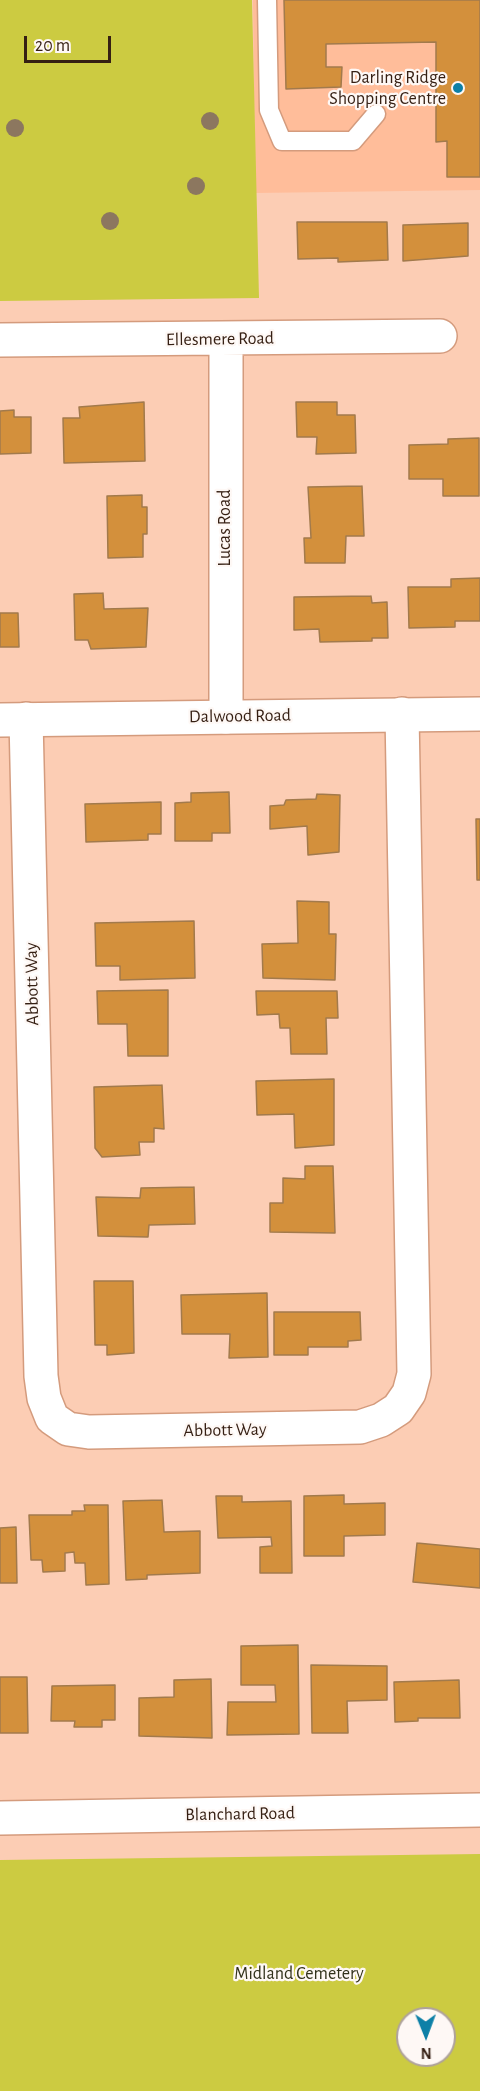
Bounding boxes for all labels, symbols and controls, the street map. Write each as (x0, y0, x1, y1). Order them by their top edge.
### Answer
scale bar (27, 24, 114, 62)
text: 20 m (35, 37, 70, 55)
place label: Darling Ridge Shopping Centre (329, 67, 446, 110)
marker: Darling Ridge Shopping Centre (451, 81, 465, 95)
street label: Ellesmere Road (166, 327, 274, 351)
street label: Lucas Road (214, 489, 236, 567)
street label: Dalwood Road (189, 704, 291, 728)
street label: Abbott Way (20, 942, 44, 1026)
street label: Abbott Way (183, 1418, 267, 1442)
street label: Blanchard Road (185, 1802, 295, 1826)
park label: Midland Cemetery (234, 1963, 364, 1985)
north arrow (396, 2007, 456, 2067)
text: N (421, 2045, 432, 2061)

